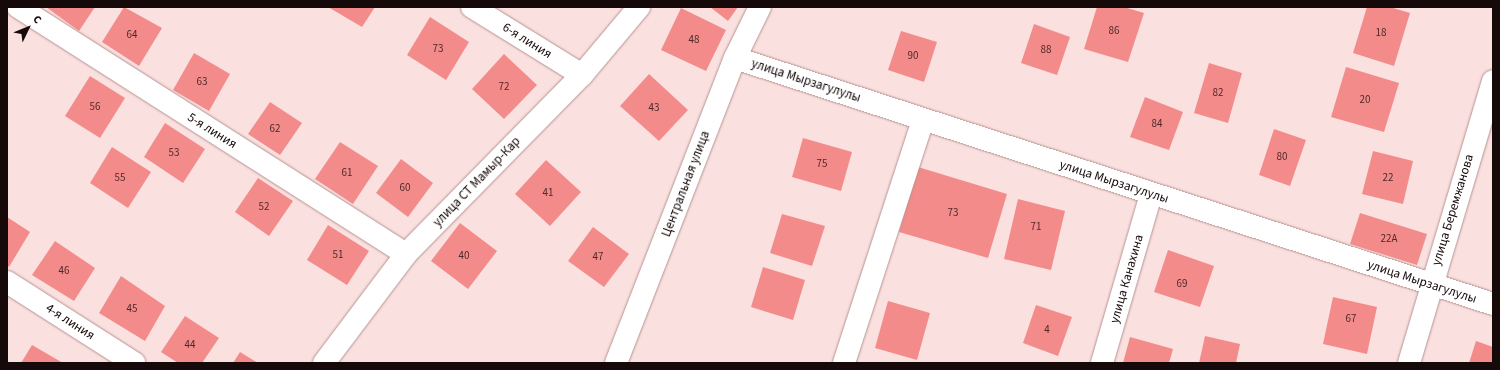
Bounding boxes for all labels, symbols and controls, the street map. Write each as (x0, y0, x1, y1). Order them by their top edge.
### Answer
north arrow (8, 8, 48, 48)
text: С (29, 12, 45, 27)
street label: 6-я линия (499, 20, 555, 62)
house number: 86 (1109, 24, 1119, 38)
house number: 18 (1376, 26, 1386, 40)
house number: 64 (127, 28, 137, 42)
house number: 48 (689, 33, 699, 47)
house number: 73 (433, 42, 443, 56)
house number: 88 (1041, 43, 1051, 57)
house number: 90 (908, 49, 918, 63)
street label: улица Мырзагулулы (749, 56, 863, 106)
house number: 63 (197, 75, 207, 89)
house number: 72 (499, 80, 509, 94)
house number: 82 (1213, 86, 1223, 100)
house number: 20 (1360, 93, 1370, 107)
house number: 56 (90, 100, 100, 114)
house number: 43 (649, 101, 659, 115)
street label: 5-я линия (184, 110, 240, 152)
house number: 84 (1152, 117, 1162, 131)
house number: 62 (270, 122, 280, 136)
street label: Центральная улица (659, 129, 713, 239)
street label: улица СТ Мамыр-Кар (430, 134, 524, 230)
house number: 53 (169, 146, 179, 160)
house number: 80 (1277, 150, 1287, 164)
street label: улица Беремжанова (1429, 153, 1477, 267)
house number: 75 (817, 157, 827, 171)
street label: улица Мырзагулулы (1057, 157, 1171, 207)
house number: 61 (342, 166, 352, 180)
house number: 55 (115, 171, 125, 185)
house number: 22 (1383, 171, 1393, 185)
house number: 60 (400, 181, 410, 195)
house number: 41 (543, 186, 553, 200)
house number: 52 (259, 200, 269, 214)
house number: 73 (948, 206, 958, 220)
house number: 71 (1031, 220, 1041, 234)
house number: 22А (1381, 232, 1397, 246)
street label: улица Канахина (1107, 233, 1147, 325)
house number: 51 (333, 248, 343, 262)
house number: 40 (459, 249, 469, 263)
house number: 47 (593, 250, 603, 264)
street label: улица Мырзагулулы (1365, 257, 1479, 307)
house number: 46 (59, 264, 69, 278)
house number: 69 (1177, 277, 1187, 291)
street label: 4-я линия (43, 300, 97, 344)
house number: 45 (127, 302, 137, 316)
house number: 67 (1346, 312, 1356, 326)
house number: 4 (1044, 323, 1050, 337)
house number: 44 (185, 338, 195, 352)

